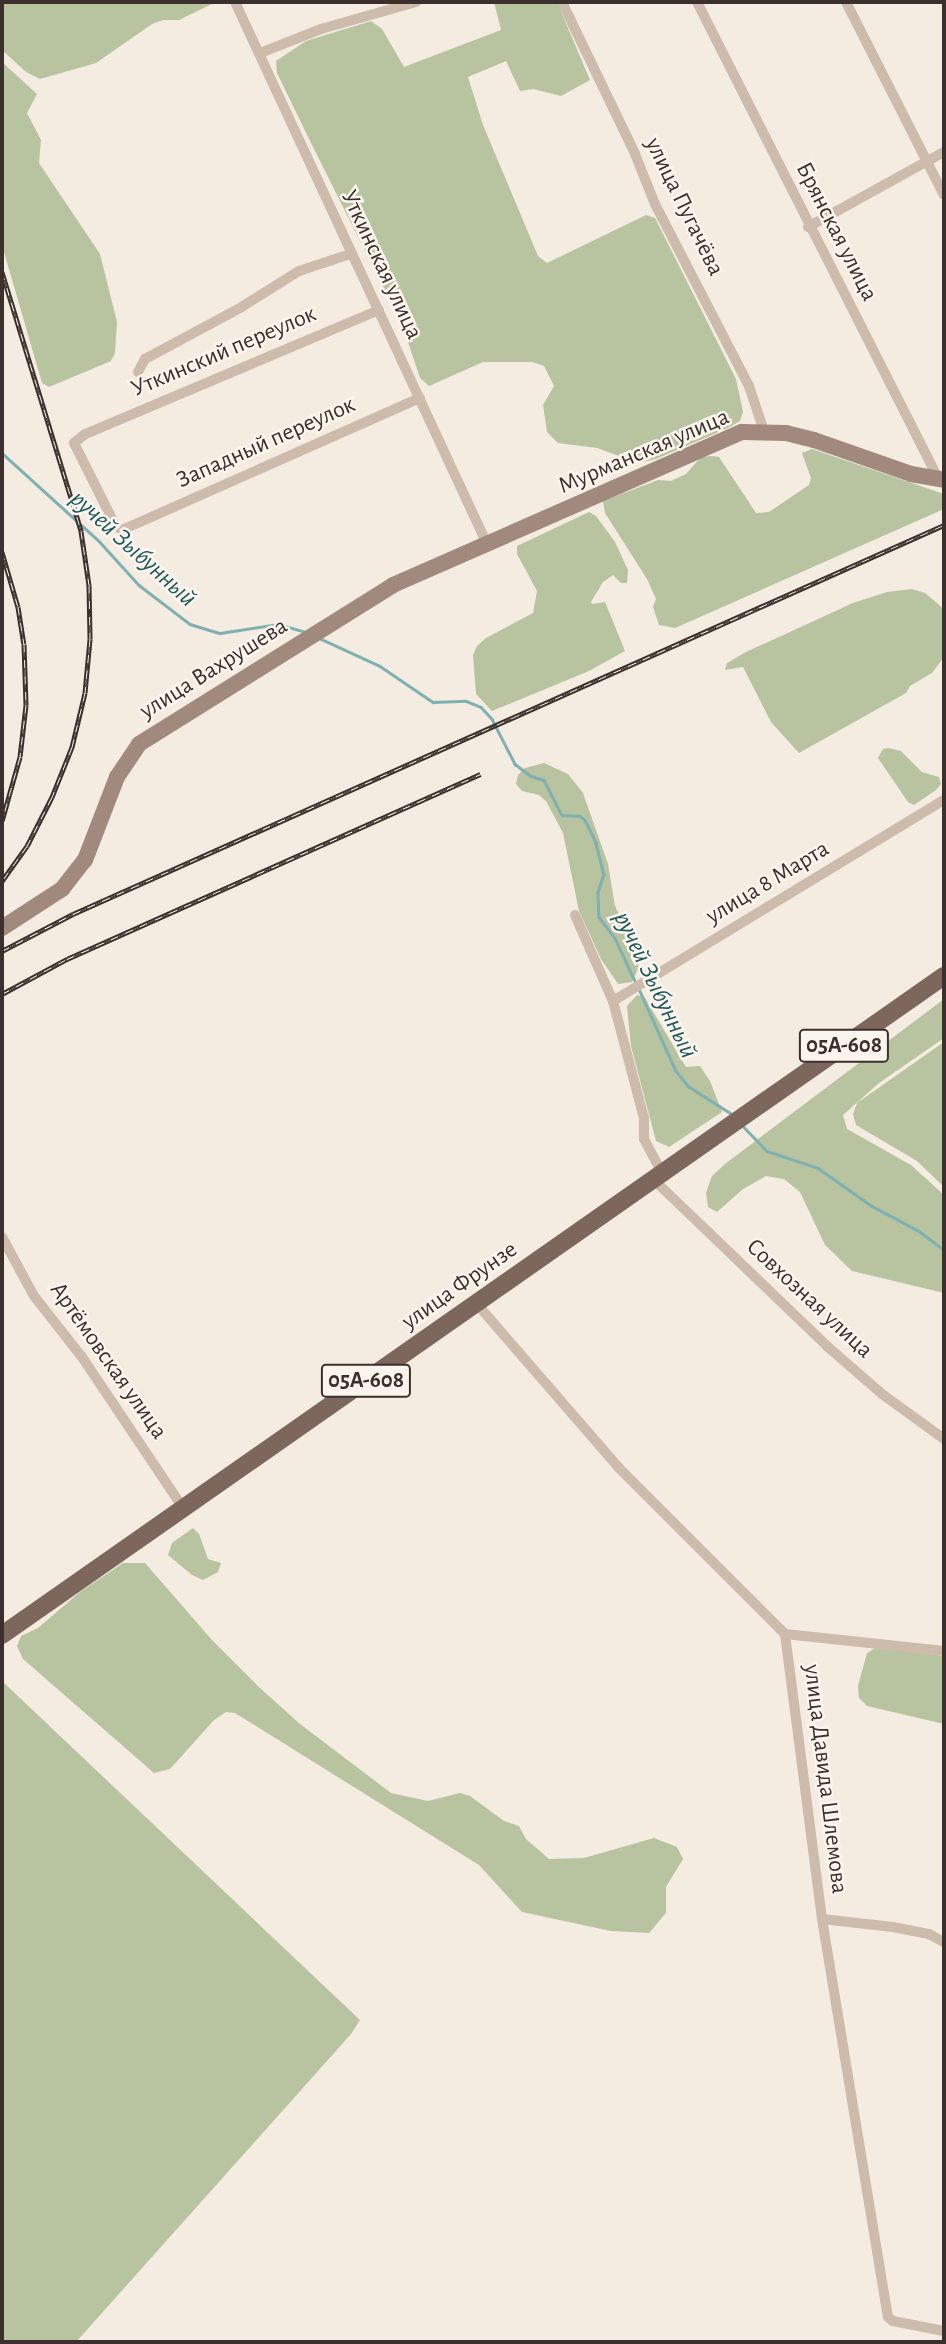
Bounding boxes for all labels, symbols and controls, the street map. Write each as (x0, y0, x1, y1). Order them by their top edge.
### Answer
street label: улица Пугачёва (638, 133, 730, 281)
street label: Брянская улица (789, 158, 883, 306)
street label: Уткинская улица (334, 186, 428, 344)
street label: Уткинский переулок (127, 300, 321, 404)
street label: Западный переулок (172, 391, 360, 495)
street label: Мурманская улица (554, 403, 734, 501)
water label: ручей Зыбунный (63, 484, 203, 614)
street label: улица Вахрушева (135, 612, 293, 726)
street label: улица 8 Марта (701, 835, 835, 931)
water label: ручей Зыбунный (606, 906, 704, 1064)
road number: 05А-608 (798, 1026, 890, 1065)
street label: Совхозная улица (740, 1233, 878, 1365)
street label: улица Фрунзе (397, 1236, 523, 1336)
street label: Артёмовская улица (43, 1277, 173, 1445)
road number: 05А-608 (320, 1362, 412, 1400)
street label: улица Давида Шлемова (797, 1663, 853, 1895)

